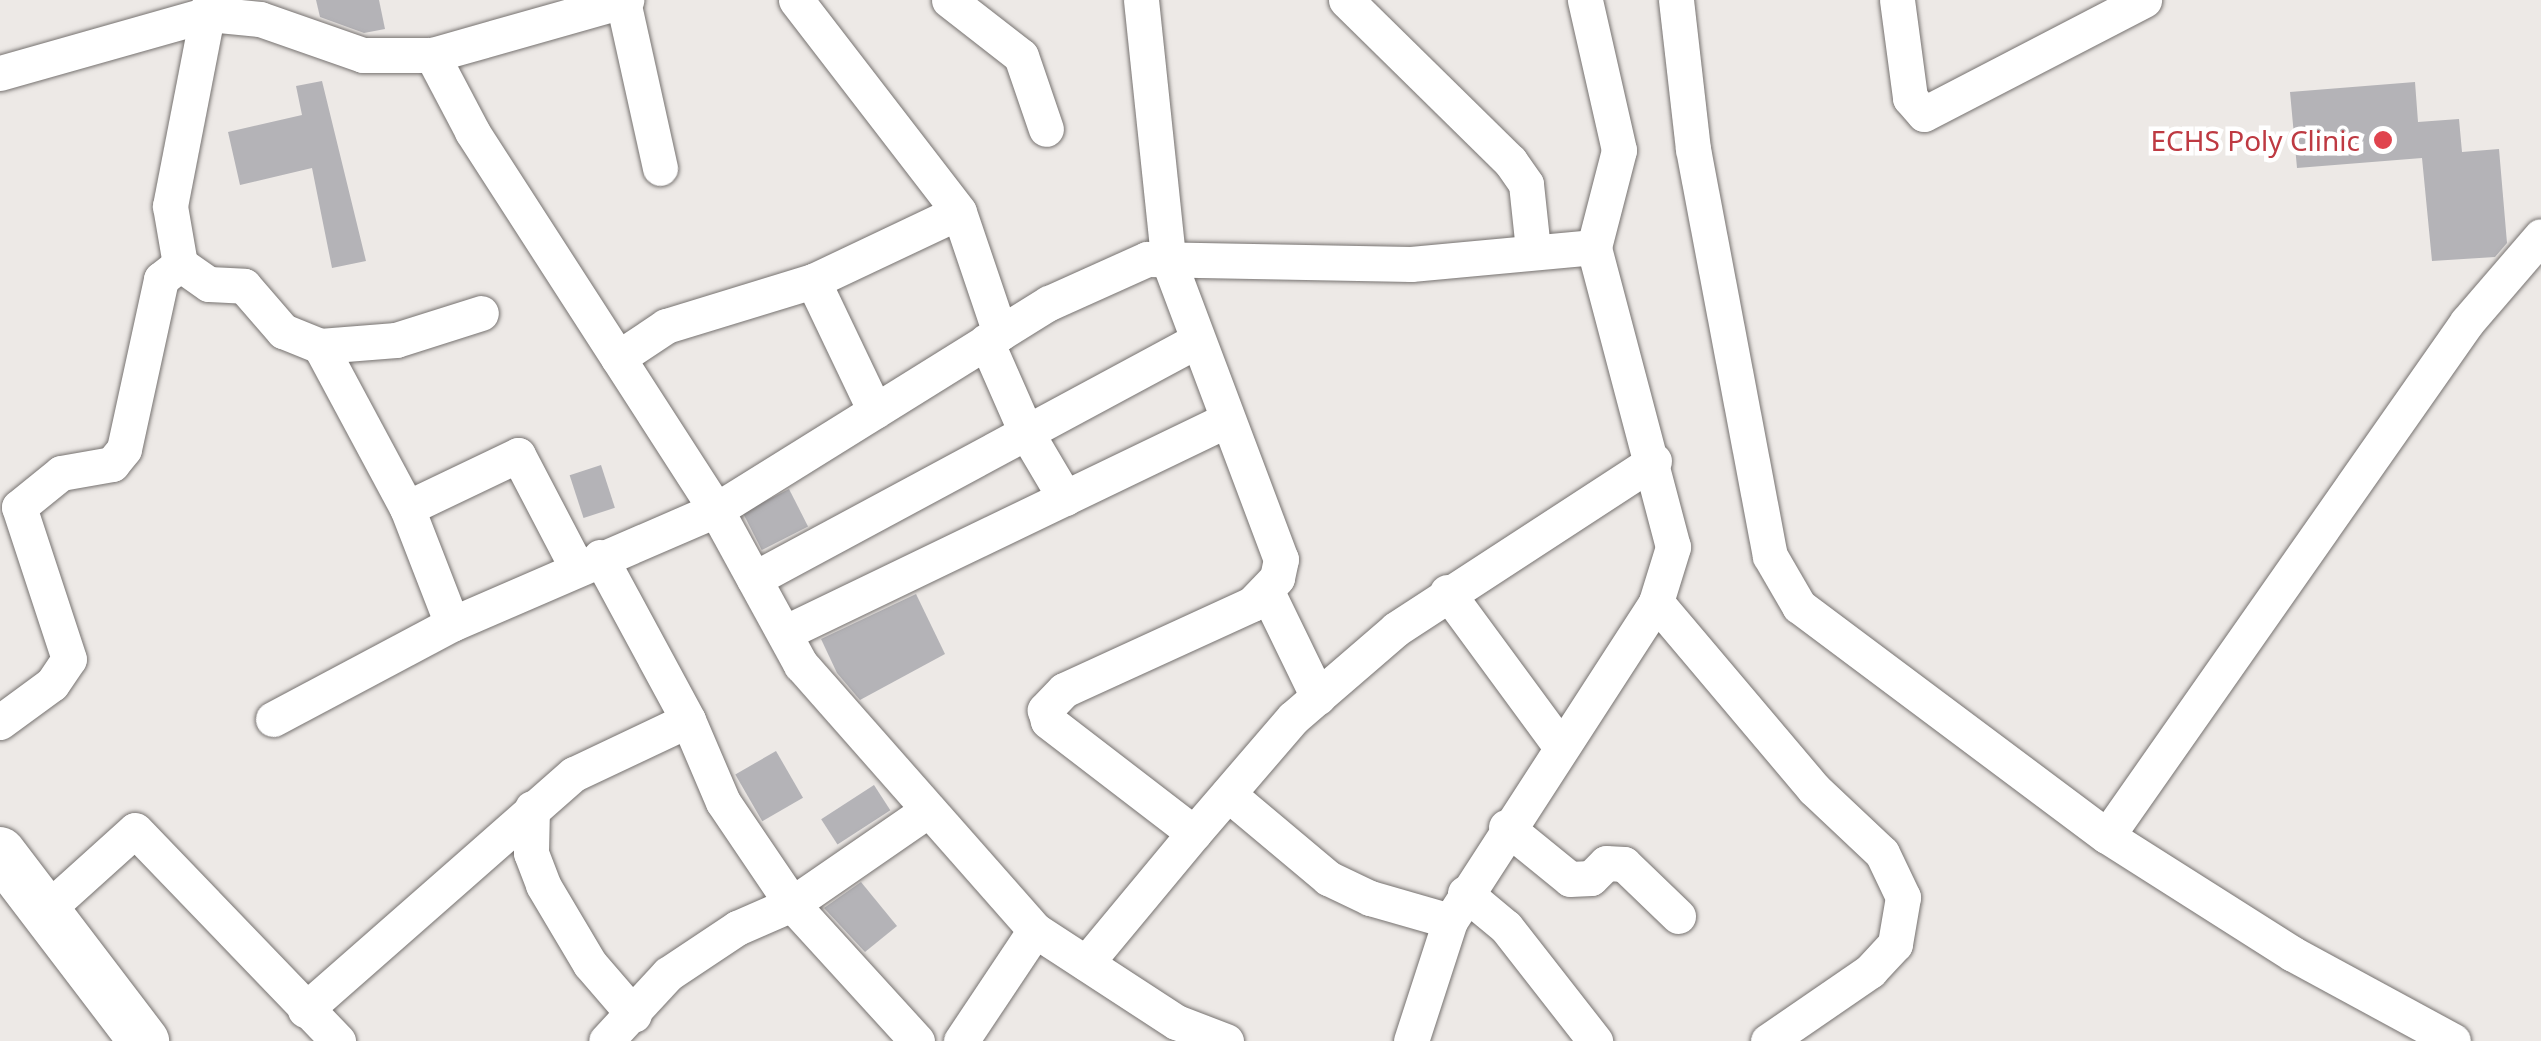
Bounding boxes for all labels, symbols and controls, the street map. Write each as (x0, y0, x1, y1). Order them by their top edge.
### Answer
place label: ECHS Poly Clinic (2151, 123, 2360, 157)
marker: ECHS Poly Clinic (2370, 127, 2396, 153)

